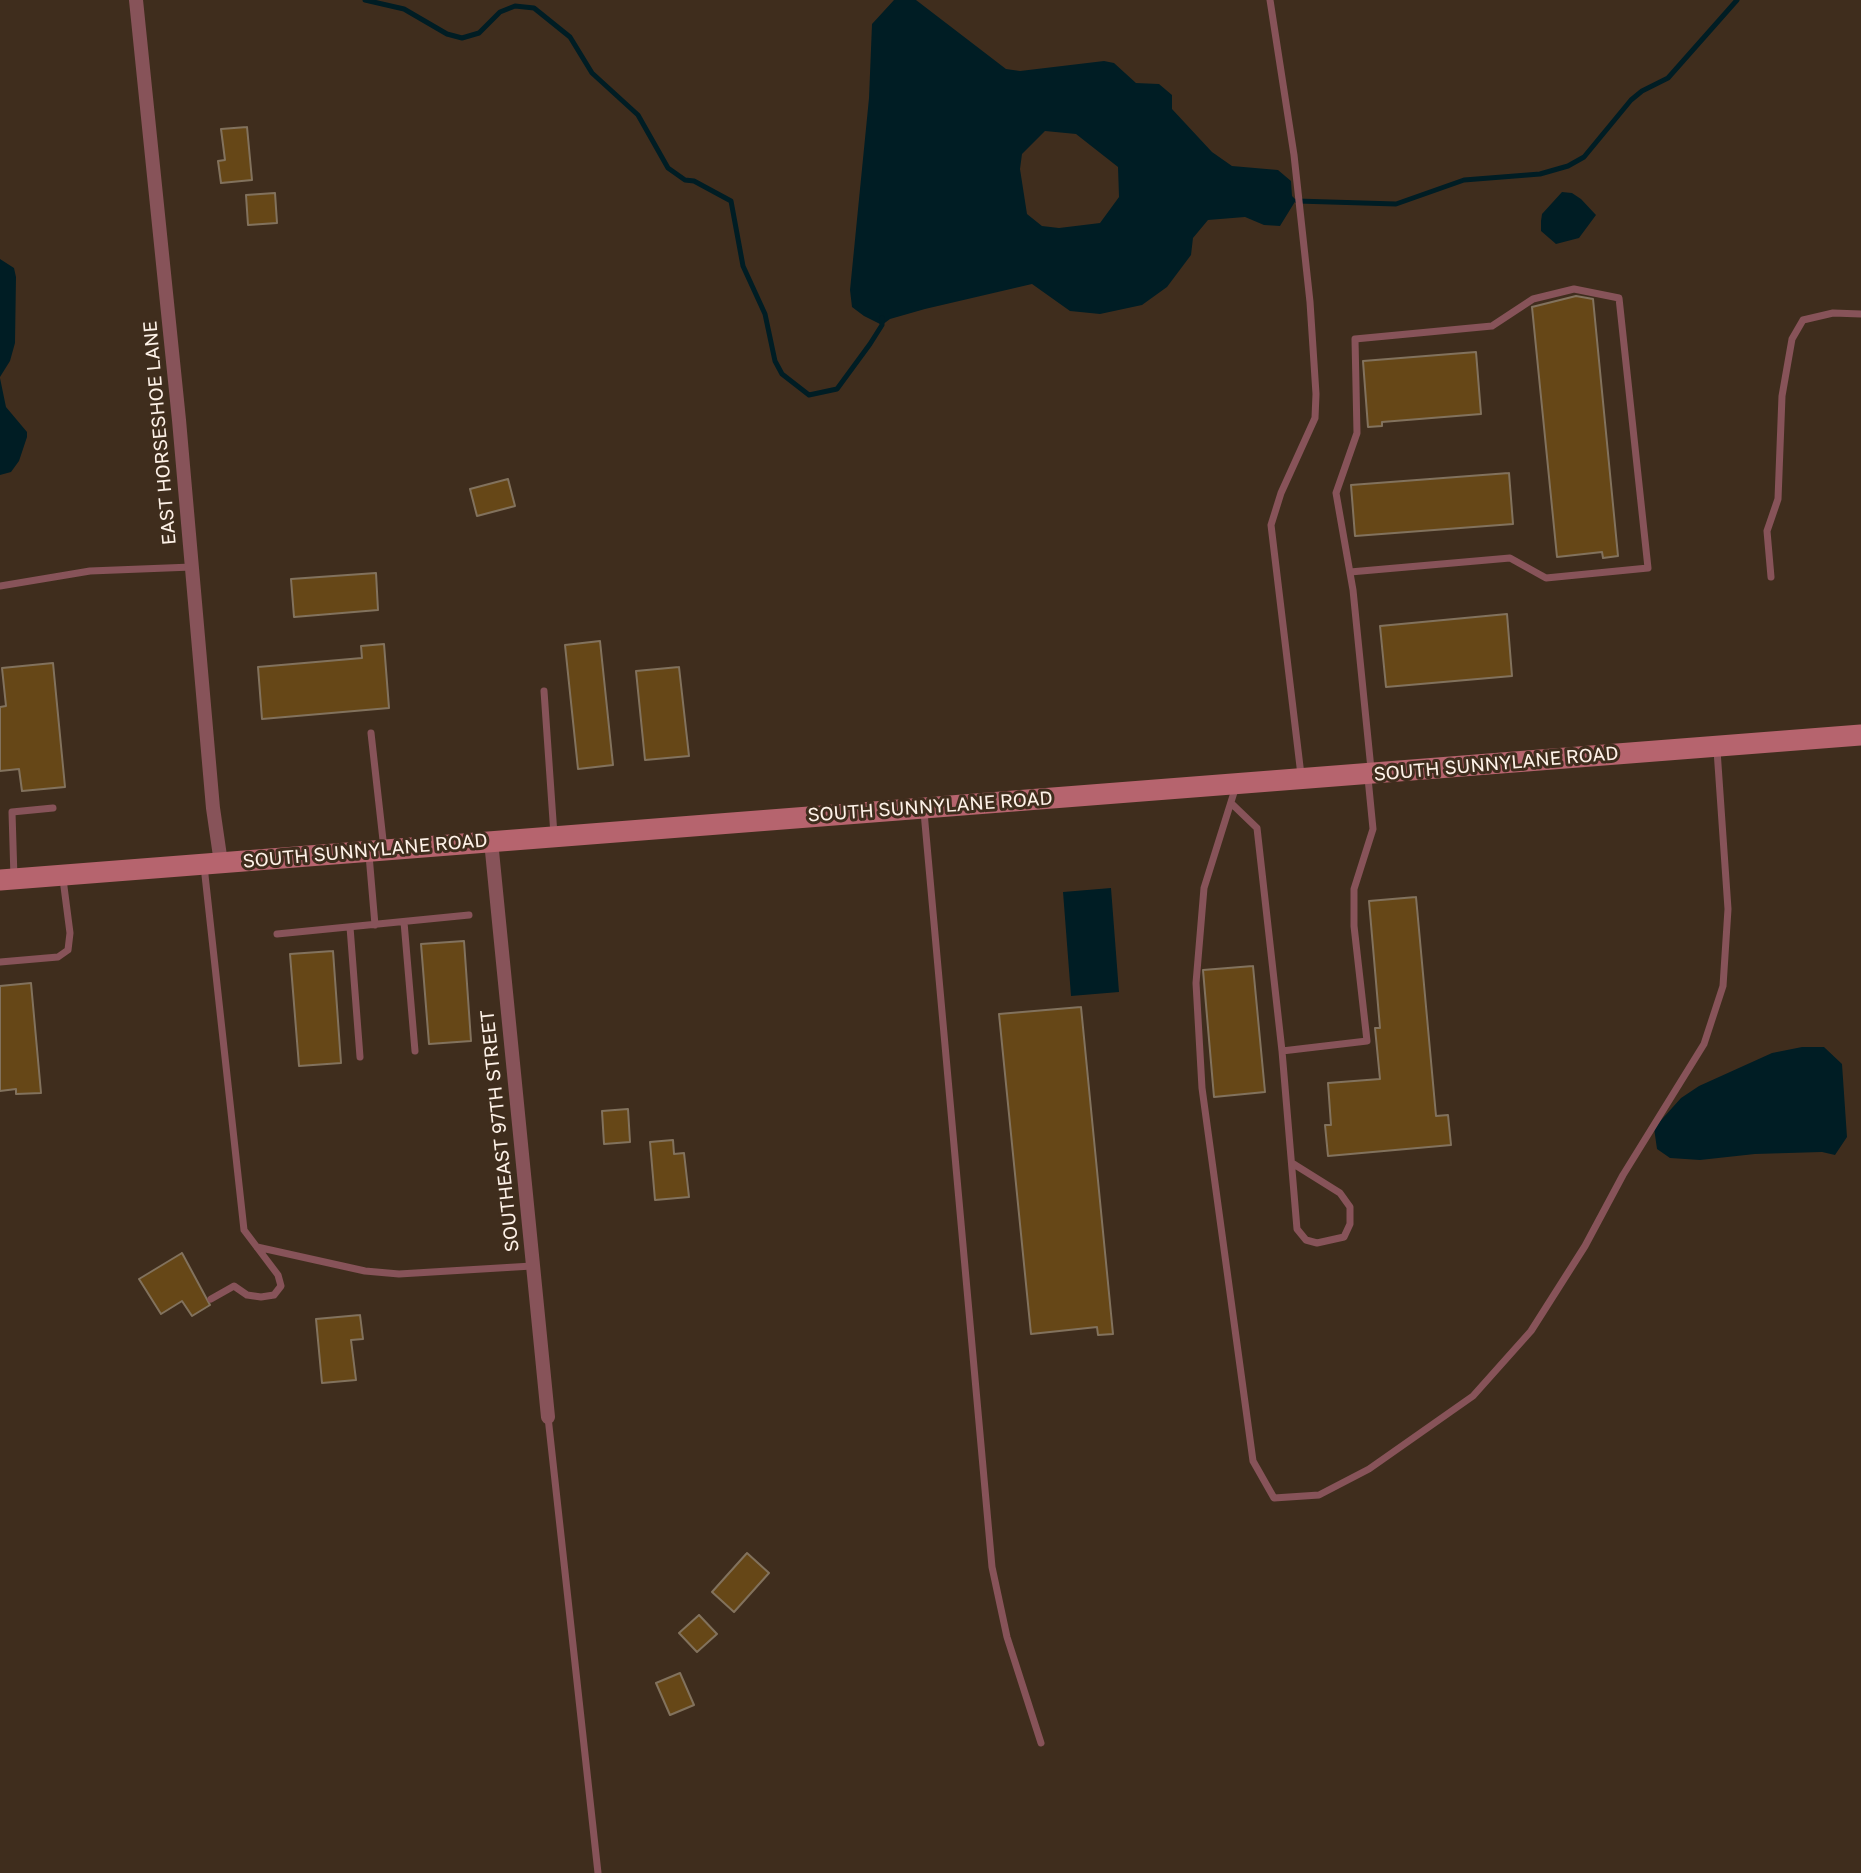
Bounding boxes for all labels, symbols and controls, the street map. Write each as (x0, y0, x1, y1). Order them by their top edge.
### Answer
street label: EAST HORSESHOE LANE (139, 320, 181, 546)
street label: SOUTH SUNNYLANE ROAD (1373, 742, 1619, 786)
street label: SOUTH SUNNYLANE ROAD (807, 787, 1053, 827)
street label: SOUTH SUNNYLANE ROAD (242, 829, 488, 873)
street label: SOUTHEAST 97TH STREET (476, 1009, 524, 1253)

